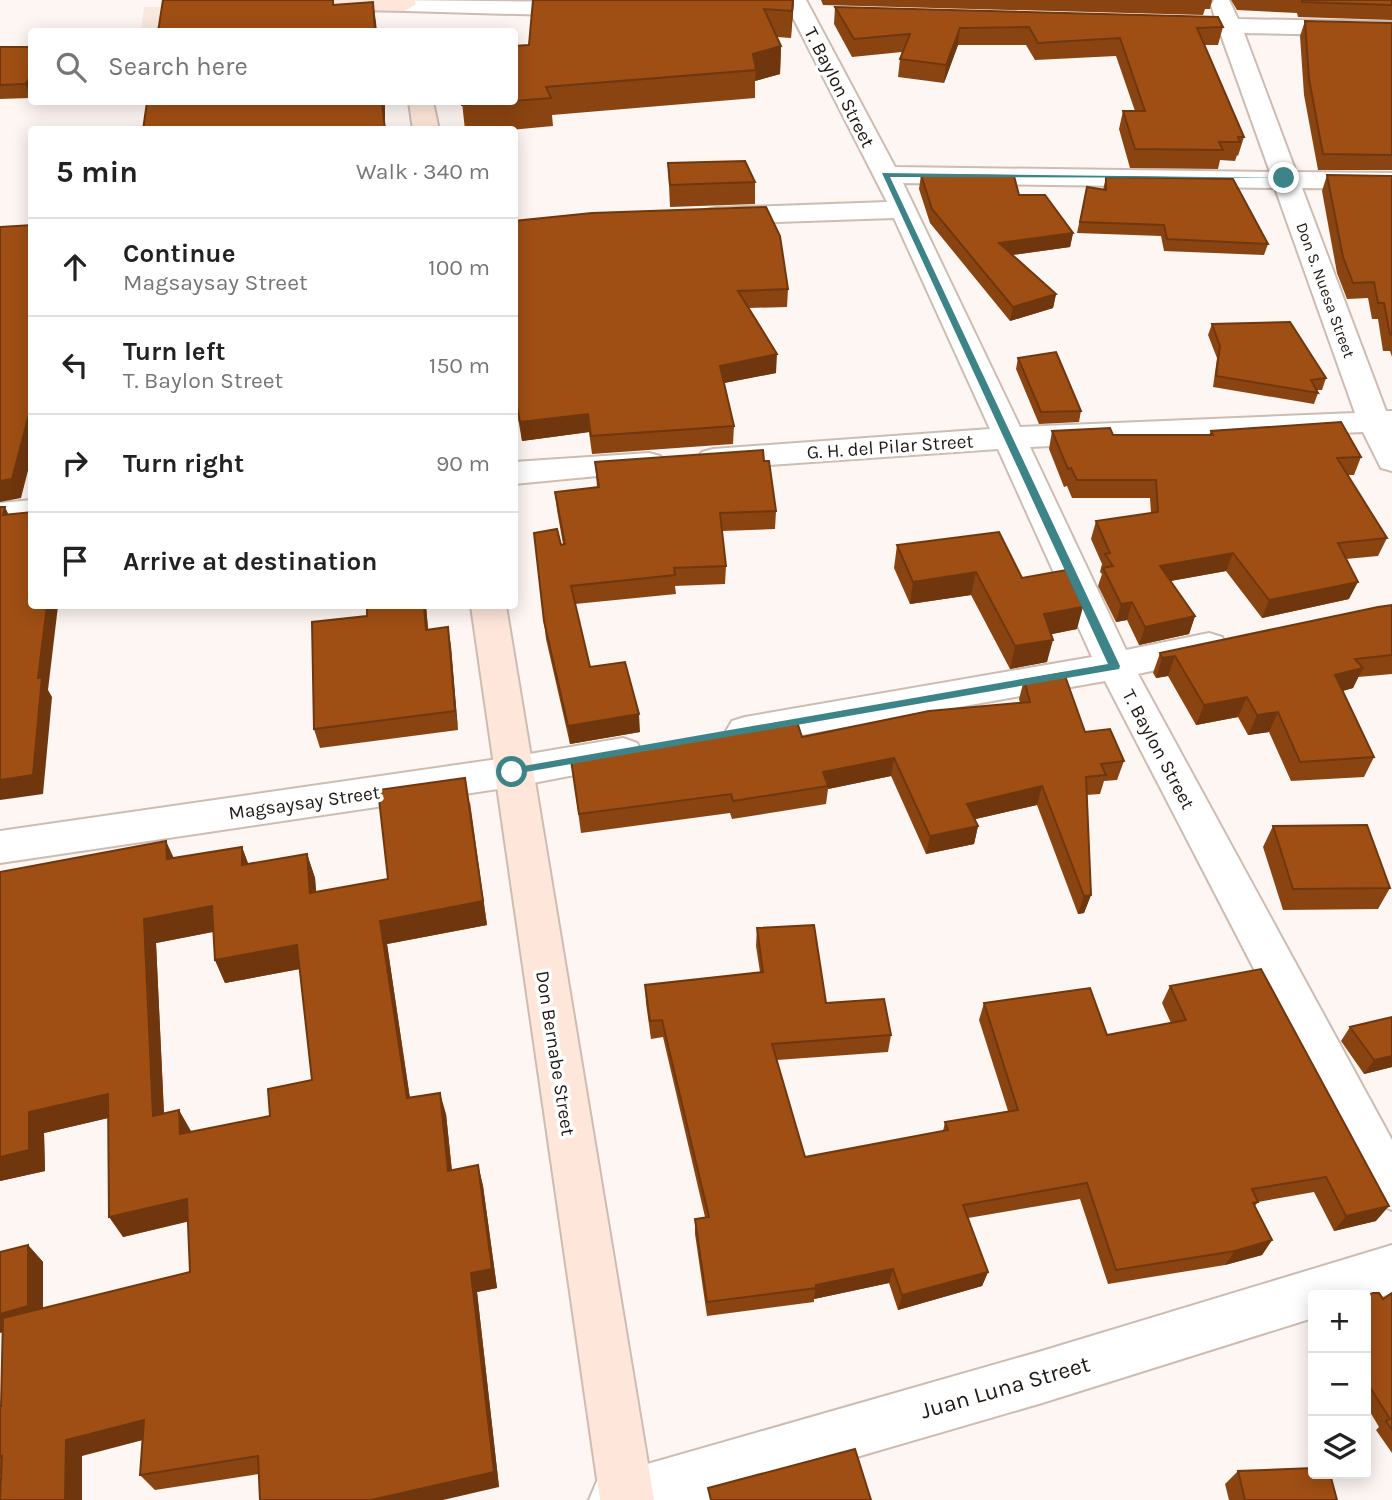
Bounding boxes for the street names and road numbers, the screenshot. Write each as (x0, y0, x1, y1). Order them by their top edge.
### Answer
street label: T. Baylon Street (799, 23, 879, 151)
street label: Don S. Nuesa Street (1292, 220, 1359, 361)
street label: G. H. del Pilar Street (806, 430, 974, 464)
street label: T. Baylon Street (1117, 686, 1199, 813)
street label: Magsaysay Street (227, 781, 381, 824)
street label: Don Bernabe Street (531, 969, 579, 1137)
street label: Juan Luna Street (917, 1350, 1093, 1425)

